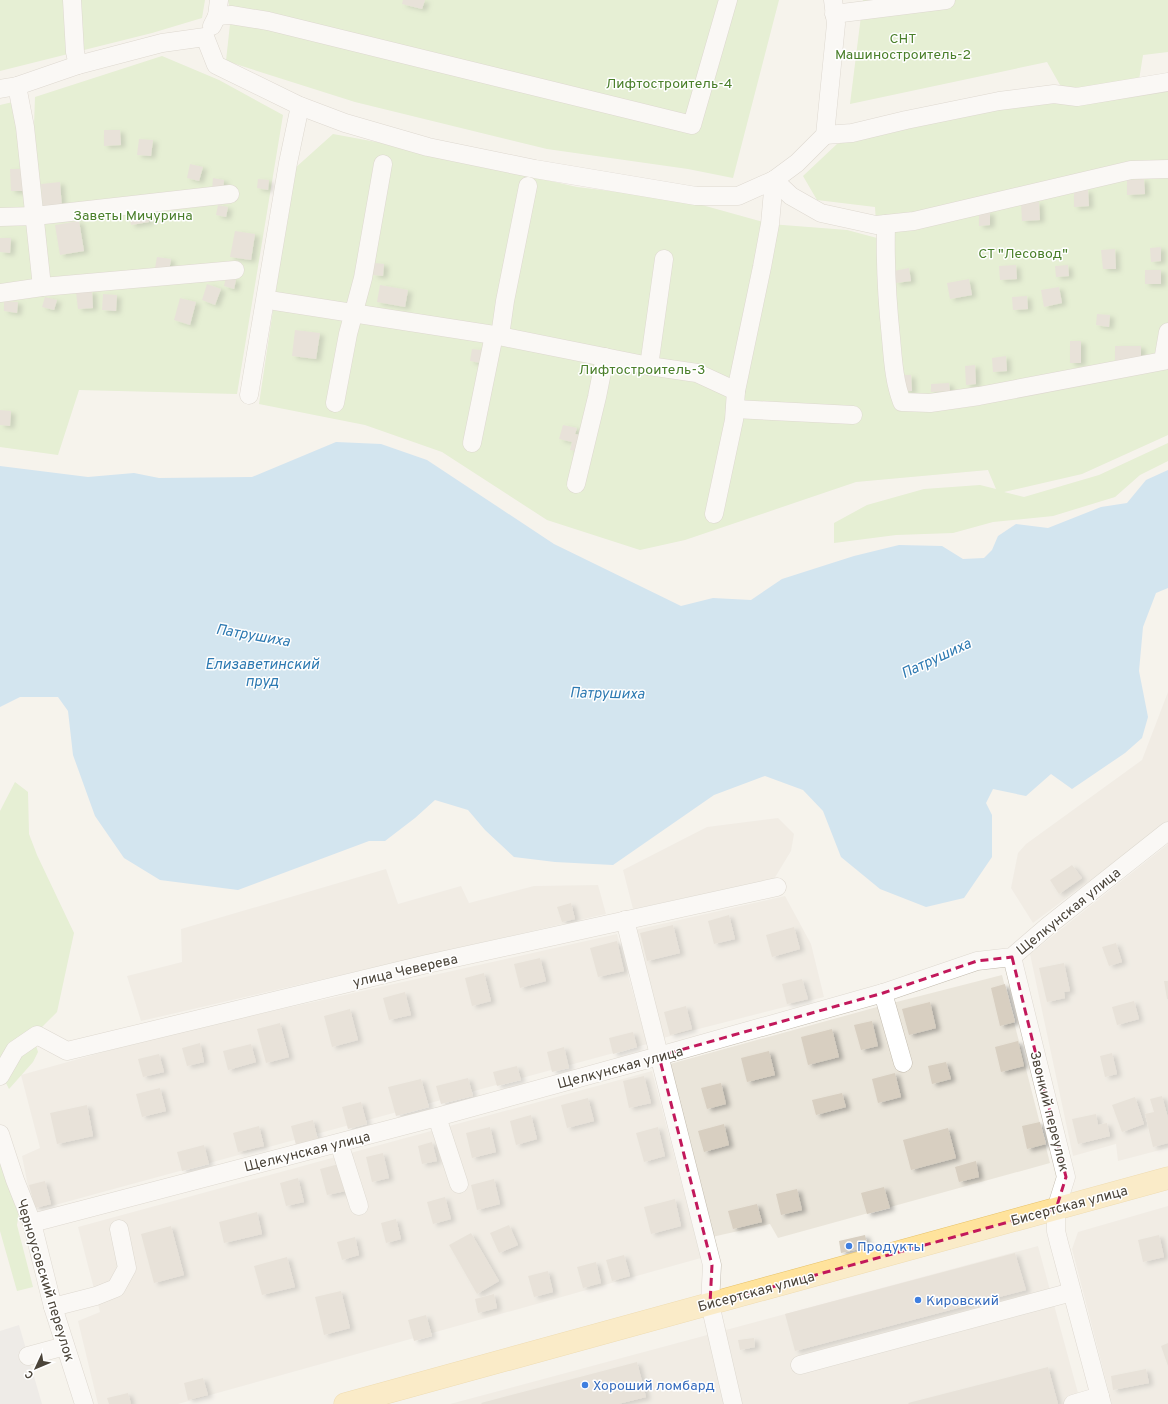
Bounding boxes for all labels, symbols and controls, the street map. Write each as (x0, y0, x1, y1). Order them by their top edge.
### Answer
park label: СНТ Машиностроитель-2 (835, 31, 971, 64)
park label: Лифтостроитель-4 (605, 76, 733, 93)
park label: Заветы Мичурина (73, 208, 193, 225)
park label: СТ "Лесовод" (978, 246, 1068, 263)
park label: Лифтостроитель-3 (579, 362, 705, 379)
water label: Патрушиха (214, 621, 292, 652)
water label: Патрушиха (899, 635, 975, 684)
water label: Елизаветинский пруд (205, 656, 320, 692)
water label: Патрушиха (569, 684, 645, 705)
street label: Щелкунская улица (1013, 865, 1125, 959)
street label: улица Чеверева (351, 951, 459, 992)
street label: Щелкунская улица (556, 1044, 685, 1093)
street label: Звонкий переулок (1025, 1049, 1072, 1174)
street label: Щелкунская улица (243, 1129, 372, 1176)
street label: Бисертская улица (1009, 1183, 1130, 1230)
street label: Черноусовский переулок (12, 1197, 77, 1364)
place label: Продукты (857, 1239, 924, 1256)
marker: Продукты (844, 1241, 854, 1251)
street label: Бисертская улица (696, 1269, 817, 1316)
place label: Кировский (926, 1293, 999, 1310)
marker: Кировский (913, 1295, 923, 1305)
north arrow (16, 1348, 56, 1388)
text: С (22, 1367, 37, 1382)
place label: Хороший ломбард (593, 1378, 715, 1395)
marker: Хороший ломбард (580, 1380, 590, 1390)

